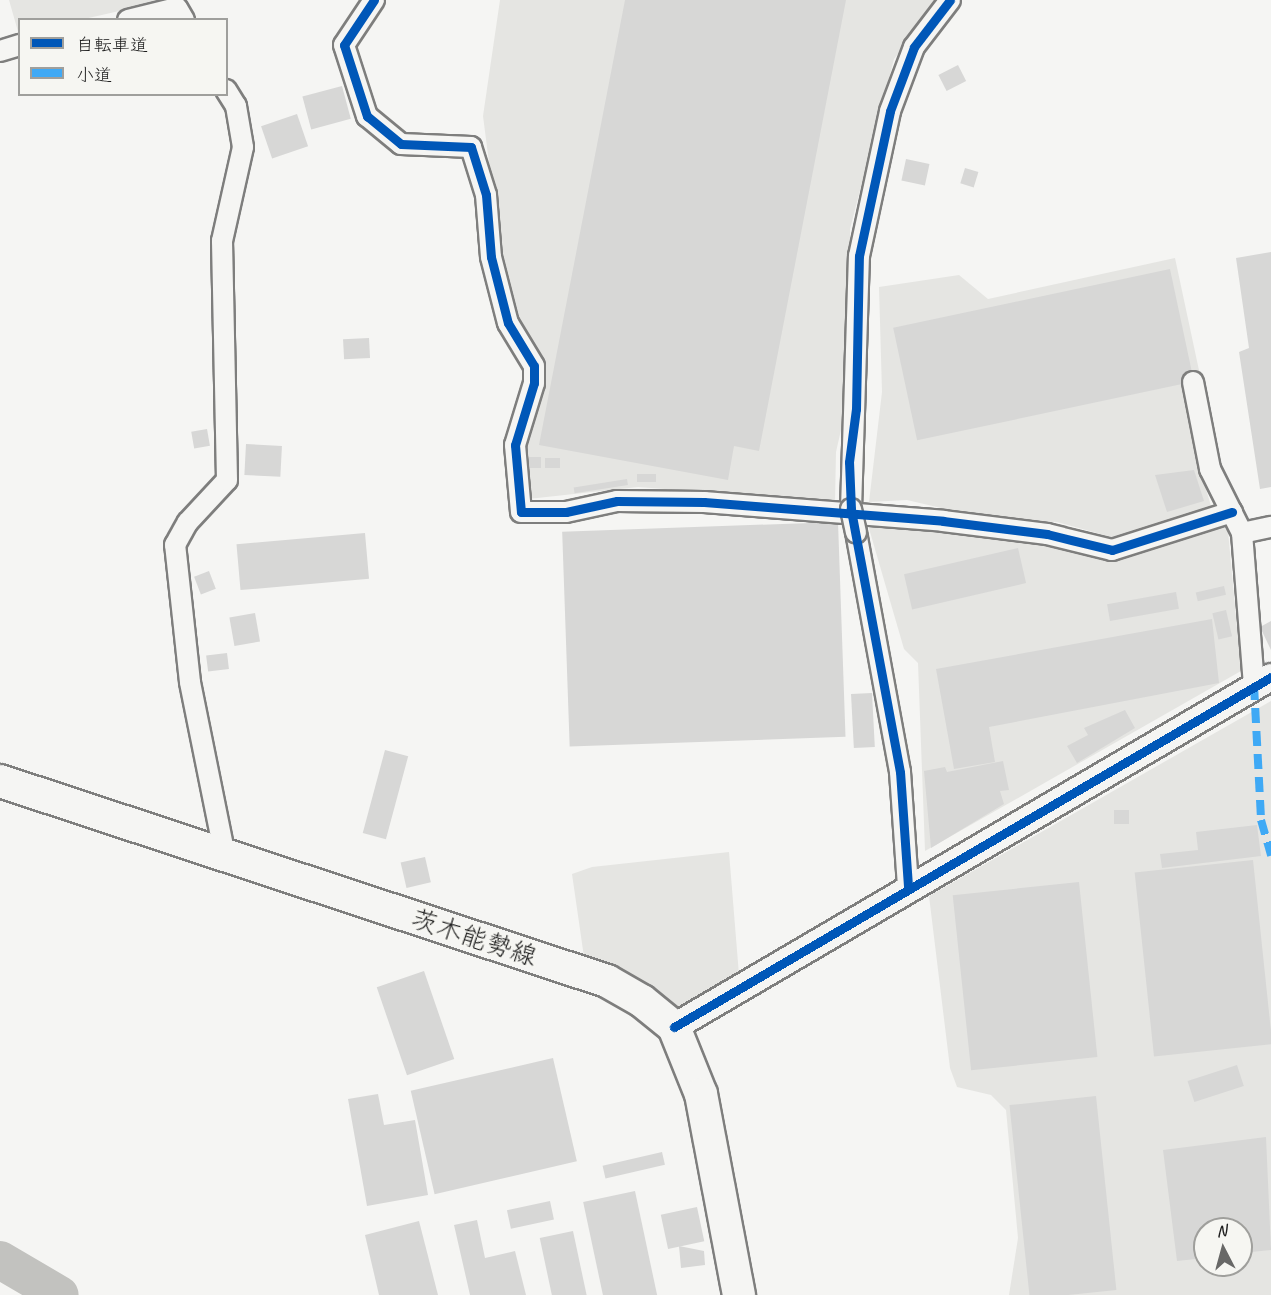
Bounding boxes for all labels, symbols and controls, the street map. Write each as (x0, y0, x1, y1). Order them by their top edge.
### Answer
legend (18, 18, 228, 96)
text: 自転車道 (76, 34, 148, 56)
text: 小道 (76, 64, 112, 86)
street label: 茨木能勢線 (407, 903, 541, 973)
north arrow (1193, 1217, 1253, 1277)
text: N (1215, 1221, 1227, 1242)

